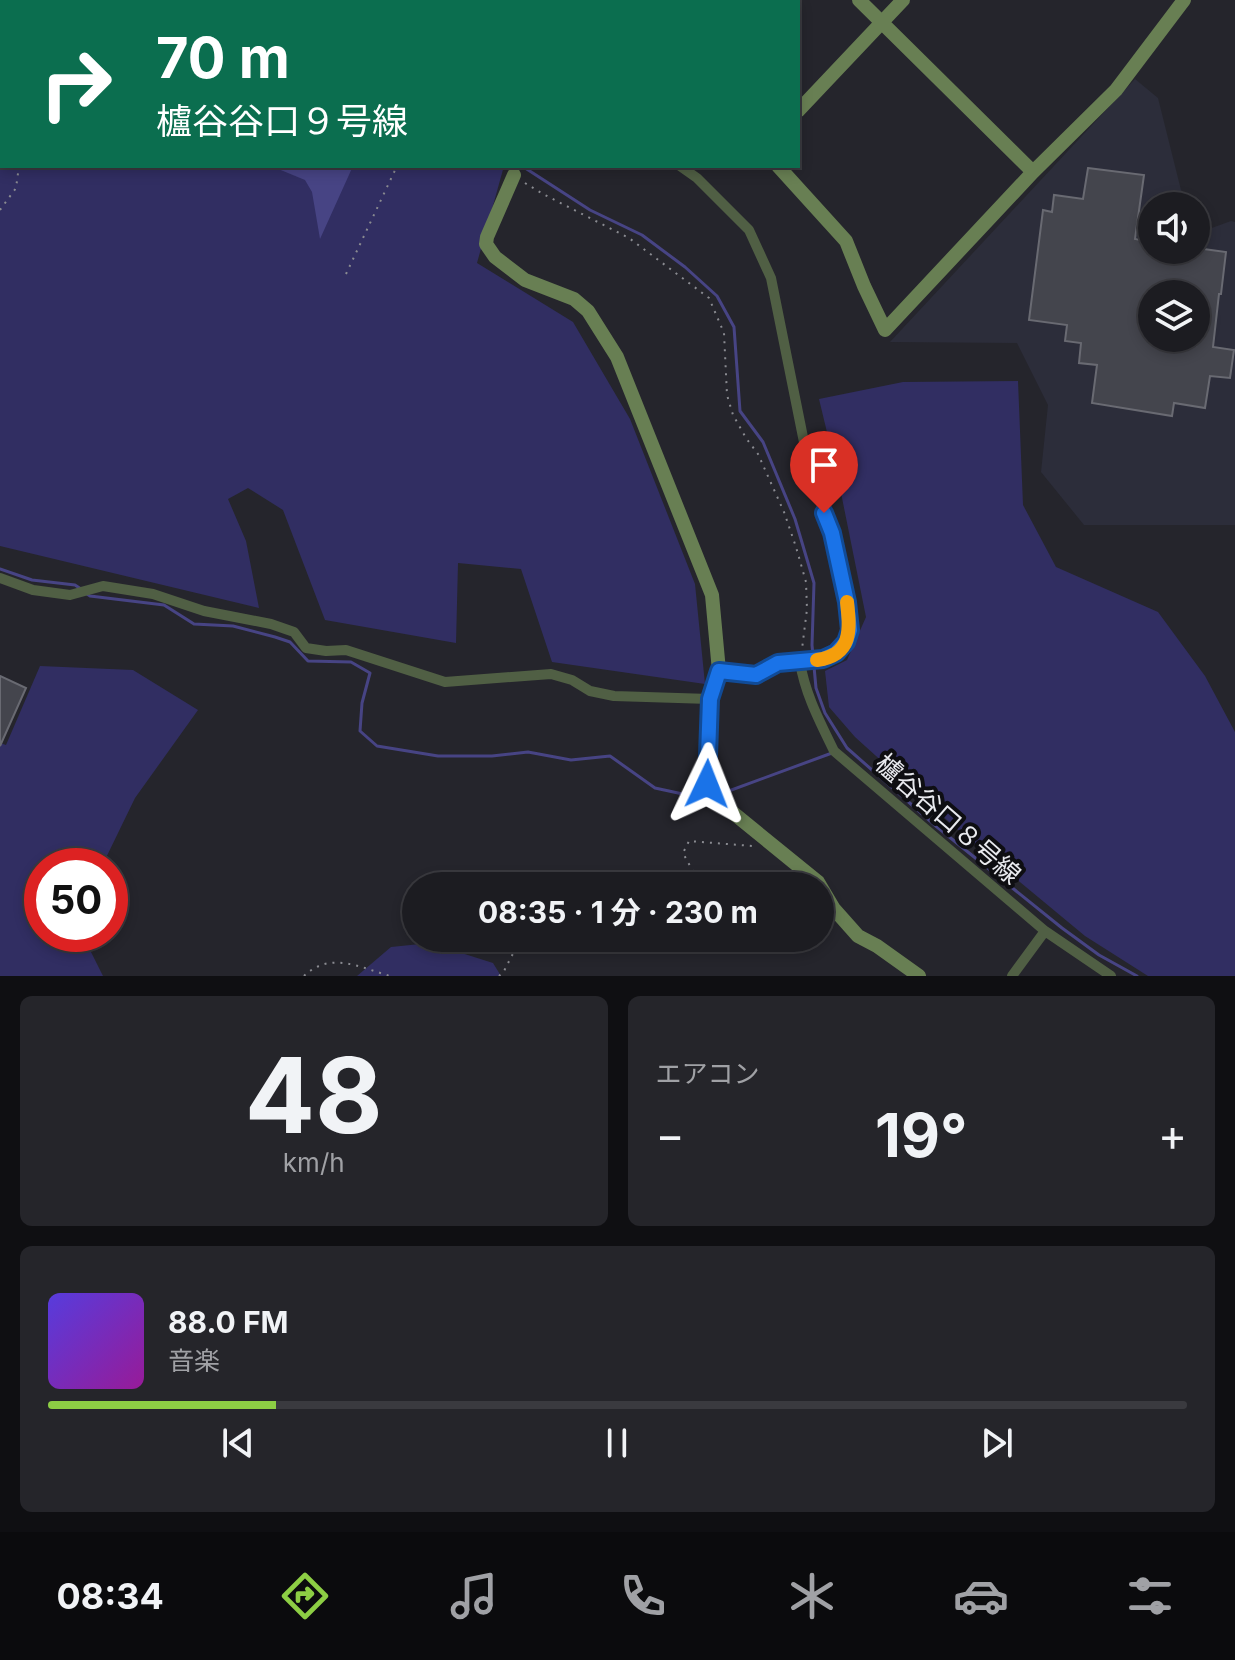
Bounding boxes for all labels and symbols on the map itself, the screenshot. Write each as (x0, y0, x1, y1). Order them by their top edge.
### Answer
pin (790, 431, 858, 513)
position arrow (665, 742, 749, 826)
street label: 櫨谷谷口８号線 (869, 747, 1027, 890)
speed limit sign: 50 (24, 848, 128, 952)

